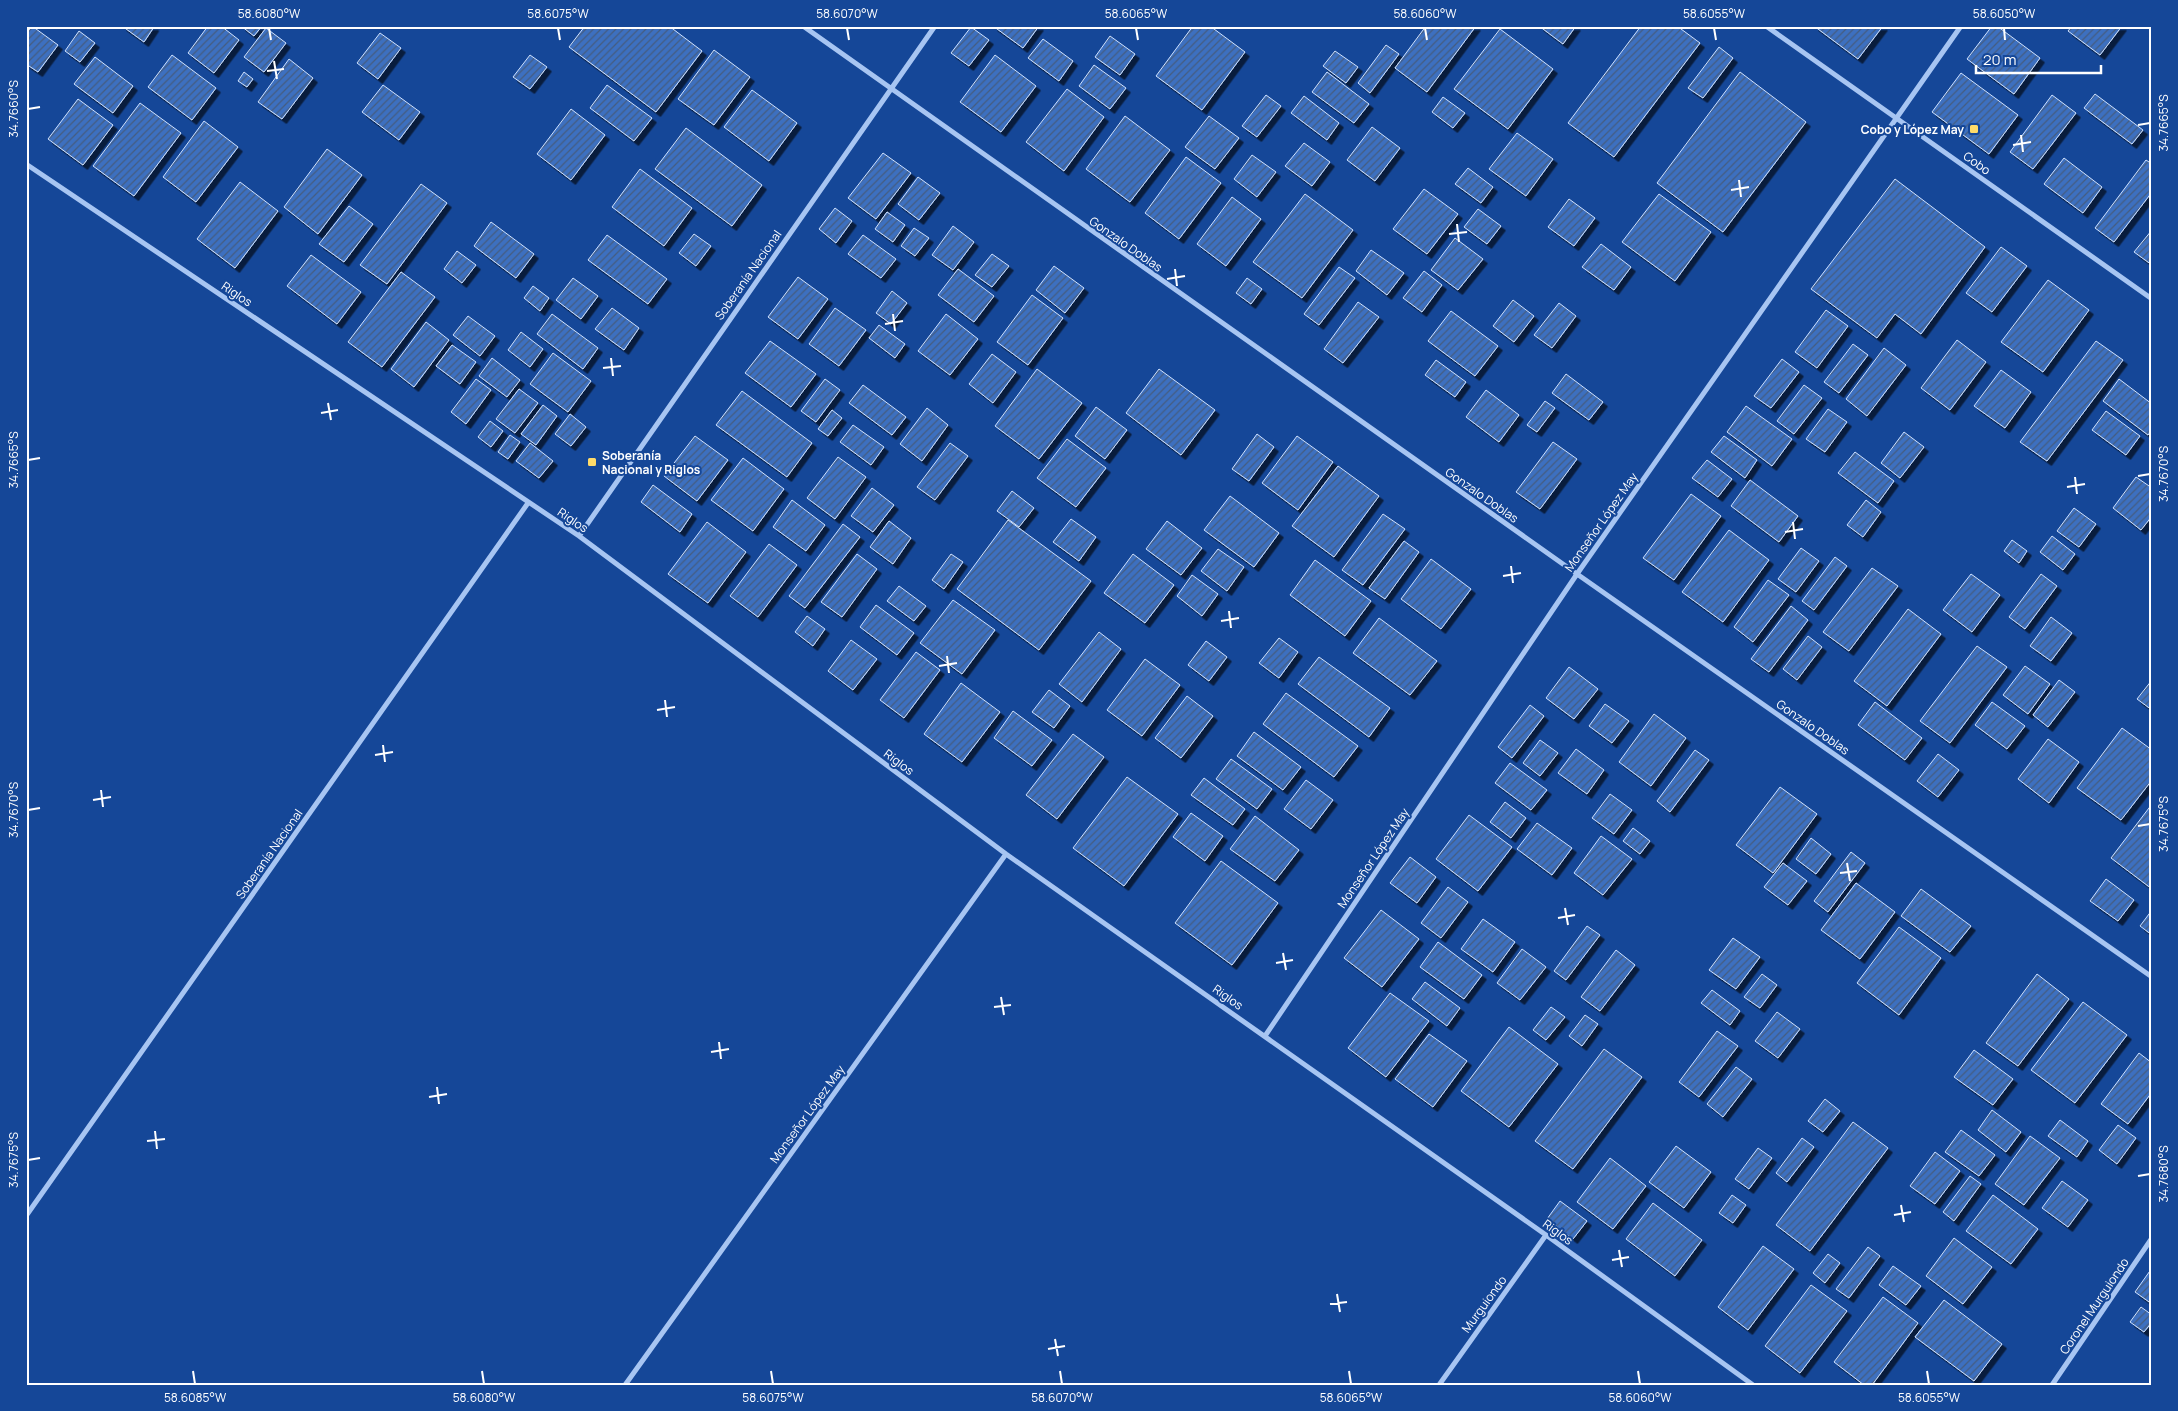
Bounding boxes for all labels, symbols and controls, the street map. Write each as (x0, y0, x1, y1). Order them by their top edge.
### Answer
text: 58.6080°W (238, 5, 301, 22)
text: 58.6075°W (527, 5, 589, 22)
text: 58.6070°W (816, 5, 879, 22)
text: 58.6065°W (1105, 5, 1168, 22)
text: 58.6060°W (1393, 5, 1457, 22)
text: 58.6055°W (1683, 5, 1746, 22)
text: 58.6050°W (1973, 5, 2036, 22)
scale bar (1976, 42, 2100, 74)
text: 20 m (1983, 49, 2016, 70)
text: 34.7660°S (5, 80, 22, 138)
text: 34.7665°S (2155, 94, 2172, 152)
place label: Cobo y López May (1861, 121, 1964, 138)
marker: Cobo y López May (1968, 123, 1980, 135)
street label: Cobo (1960, 147, 1994, 179)
street label: Gonzalo Doblas (1086, 212, 1166, 276)
street label: Soberanía Nacional (711, 227, 785, 323)
street label: Riglos (218, 278, 256, 310)
text: 34.7665°S (5, 431, 22, 489)
text: 34.7670°S (2155, 446, 2172, 502)
place label: Soberanía Nacional y Riglos (602, 447, 701, 478)
marker: Soberanía Nacional y Riglos (586, 456, 598, 468)
street label: Gonzalo Doblas (1442, 463, 1522, 527)
street label: Monseñor López May (1560, 468, 1642, 575)
street label: Riglos (554, 504, 592, 536)
street label: Gonzalo Doblas (1773, 695, 1853, 759)
street label: Riglos (880, 745, 918, 779)
text: 34.7670°S (5, 782, 22, 838)
text: 34.7675°S (2155, 796, 2172, 852)
street label: Monseñor López May (1333, 804, 1413, 911)
street label: Soberanía Nacional (232, 806, 306, 902)
street label: Riglos (1209, 980, 1247, 1014)
street label: Monseñor López May (766, 1061, 849, 1166)
text: 34.7675°S (5, 1132, 22, 1188)
text: 34.7680°S (2155, 1145, 2172, 1203)
street label: Riglos (1539, 1215, 1577, 1249)
street label: Coronel Murguiondo (2055, 1254, 2133, 1358)
street label: Murguiondo (1458, 1272, 1510, 1336)
text: 58.6085°W (164, 1389, 227, 1406)
text: 58.6080°W (453, 1389, 516, 1406)
text: 58.6075°W (742, 1389, 804, 1406)
text: 58.6070°W (1031, 1389, 1094, 1406)
text: 58.6065°W (1320, 1389, 1383, 1406)
text: 58.6060°W (1608, 1389, 1672, 1406)
text: 58.6055°W (1898, 1389, 1961, 1406)

